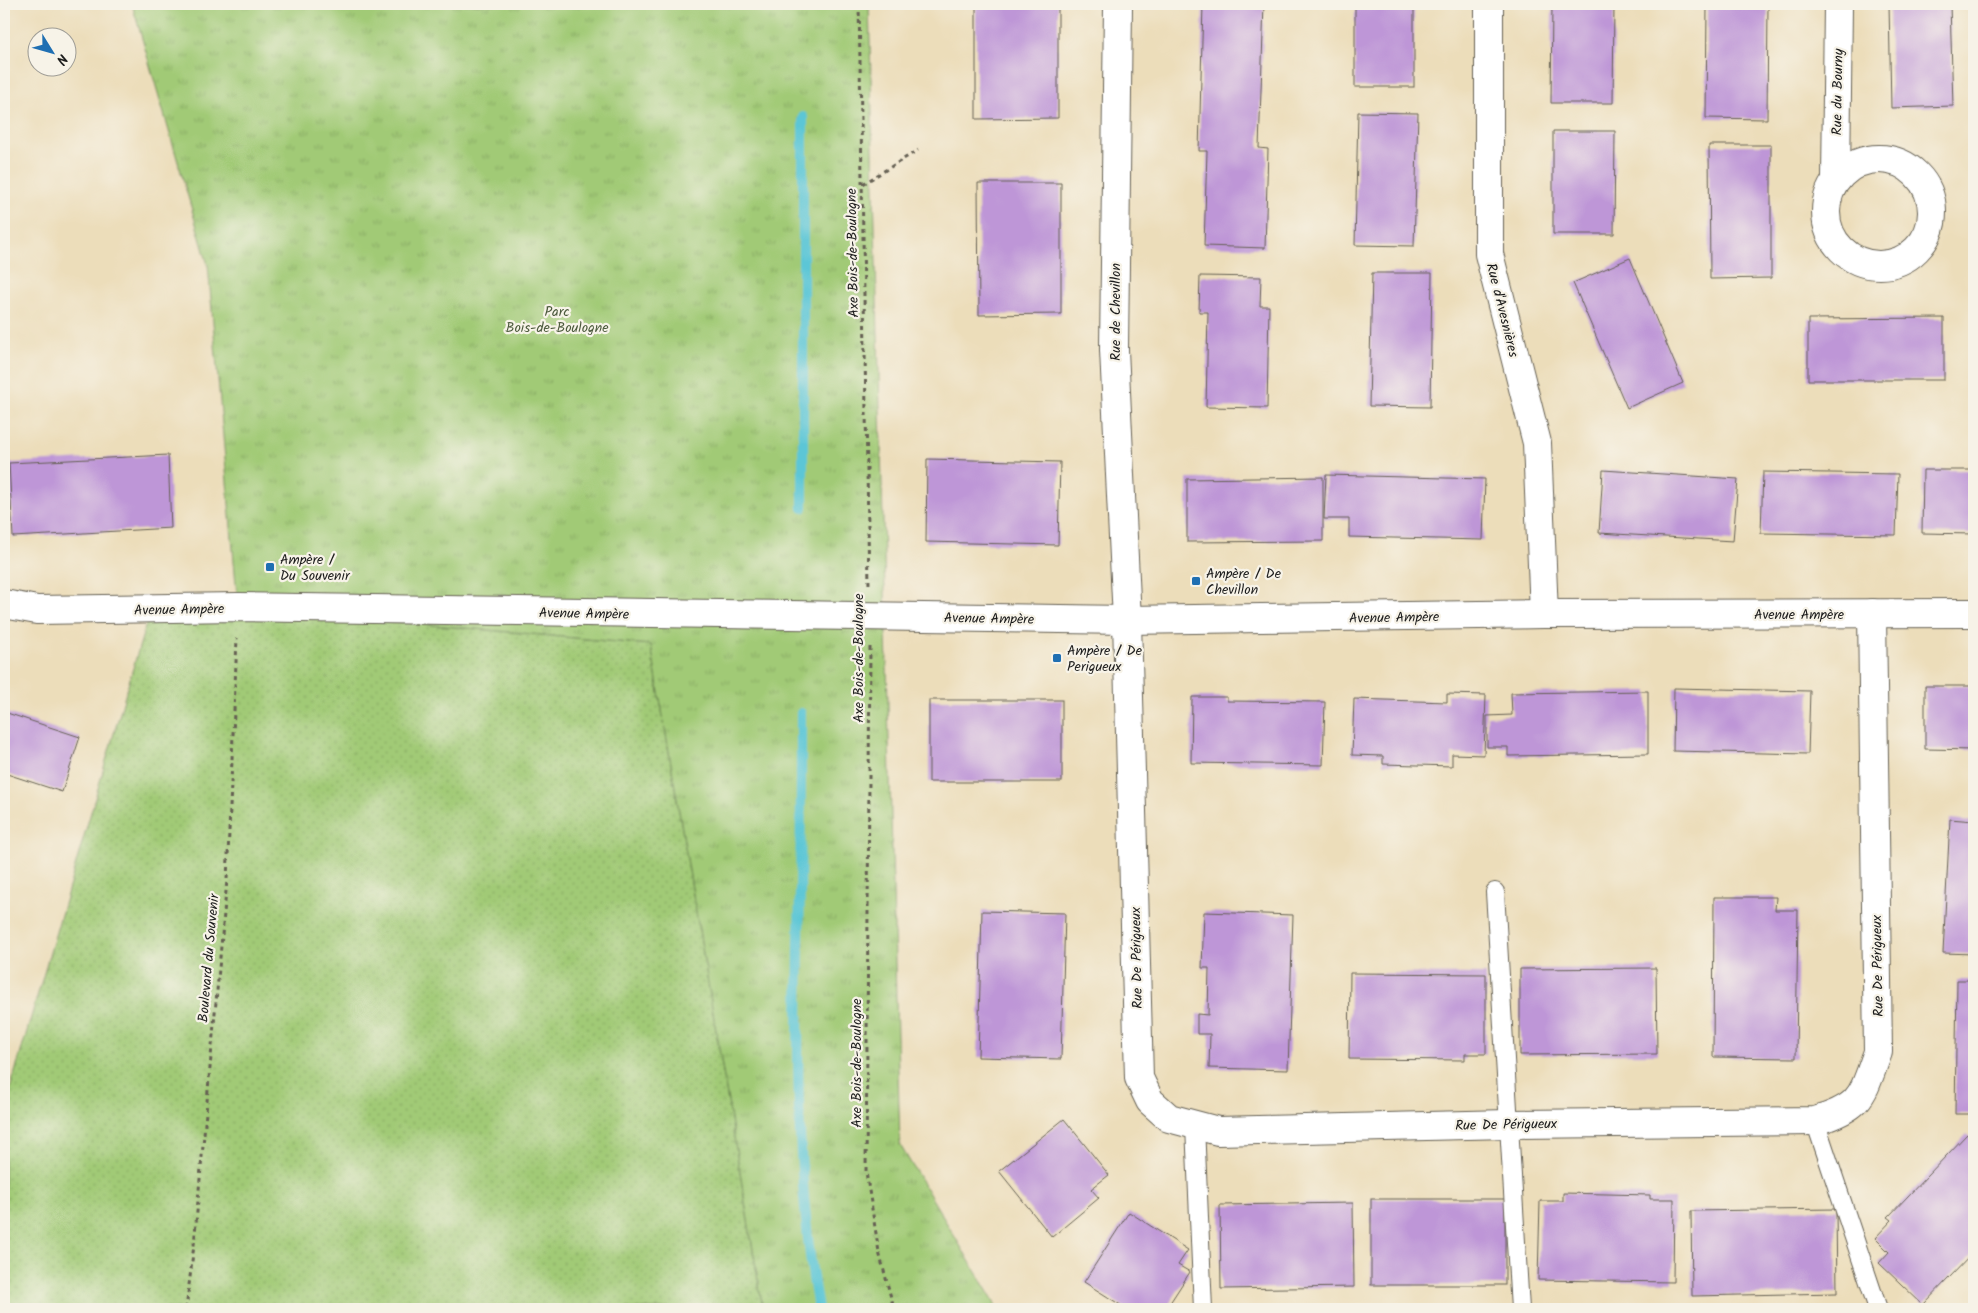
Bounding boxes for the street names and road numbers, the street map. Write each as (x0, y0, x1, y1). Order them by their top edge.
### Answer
street label: Rue du Bourny (1826, 48, 1850, 136)
street label: Axe Bois-de-Boulogne (841, 187, 865, 318)
street label: Rue d'Avesnières (1480, 261, 1524, 360)
street label: Rue de Chevillon (1105, 263, 1127, 361)
street label: Axe Bois-de-Boulogne (848, 593, 870, 723)
street label: Avenue Ampère (134, 598, 225, 622)
street label: Avenue Ampère (539, 602, 630, 626)
street label: Avenue Ampère (1754, 604, 1845, 626)
street label: Avenue Ampère (1349, 606, 1440, 630)
street label: Avenue Ampère (944, 607, 1035, 631)
street label: Boulevard du Souvenir (192, 892, 226, 1023)
street label: Rue De Périgueux (1125, 906, 1149, 1009)
street label: Rue De Périgueux (1866, 914, 1890, 1017)
street label: Axe Bois-de-Boulogne (846, 998, 868, 1128)
street label: Rue De Périgueux (1455, 1113, 1558, 1137)

